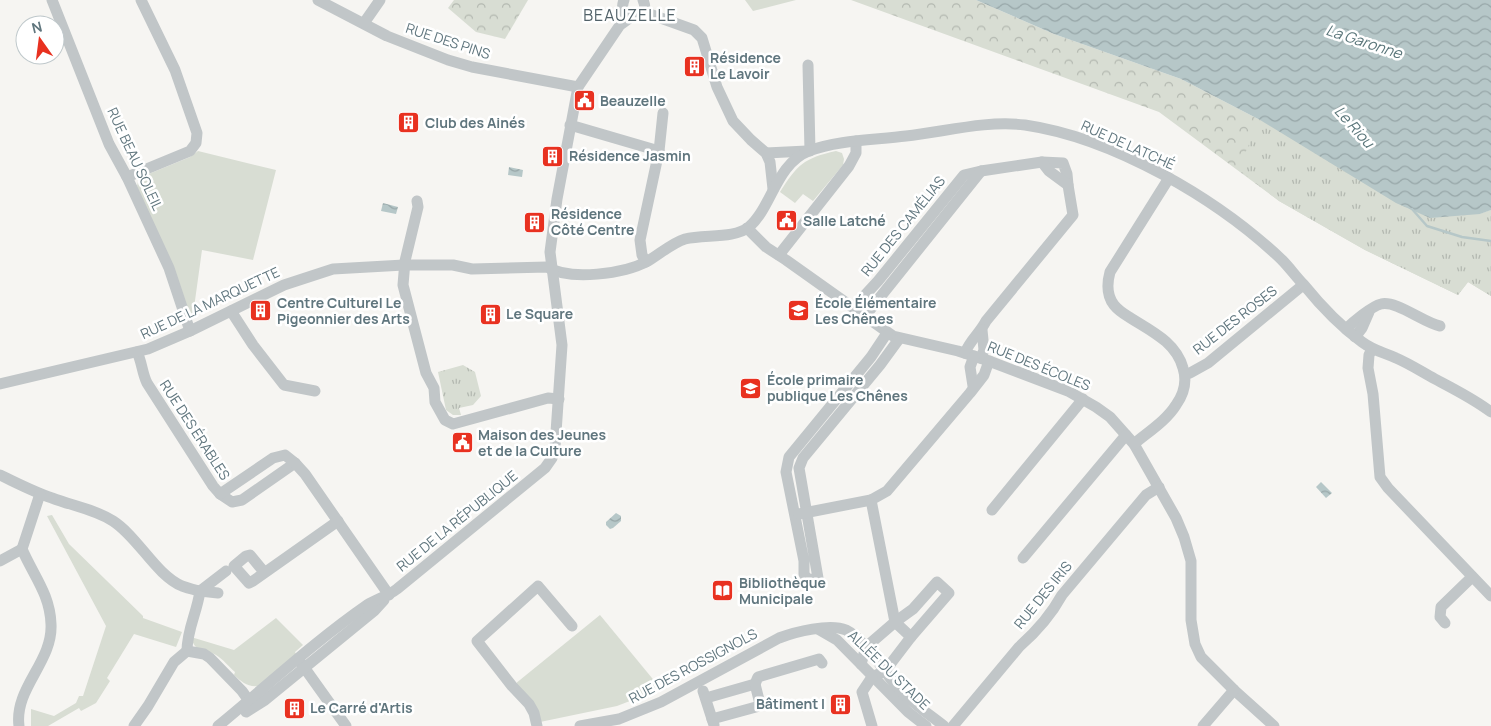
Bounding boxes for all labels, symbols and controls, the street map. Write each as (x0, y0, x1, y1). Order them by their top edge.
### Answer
district label: BEAUZELLE (583, 4, 677, 26)
north arrow (15, 15, 65, 65)
text: N (30, 16, 44, 37)
street label: RUE DES PINS (403, 18, 493, 63)
water label: La Garonne (1324, 19, 1406, 64)
place label: Résidence Le Lavoir (710, 48, 781, 83)
building icon: Résidence Le Lavoir (682, 54, 706, 78)
public building icon: Beauzelle (572, 89, 596, 113)
place label: Beauzelle (600, 91, 666, 110)
water label: Le Riou (1330, 101, 1380, 153)
street label: RUE BEAU SOLEIL (103, 104, 168, 213)
building icon: Club des Ainés (397, 111, 421, 135)
place label: Club des Ainés (425, 113, 525, 132)
street label: RUE DE LATCHÉ (1078, 115, 1178, 174)
building icon: Résidence Jasmin (541, 144, 565, 168)
place label: Résidence Jasmin (569, 146, 691, 165)
street label: RUE DES CAMÉLIAS (856, 171, 949, 280)
place label: Résidence Côté Centre (551, 204, 635, 239)
public building icon: Salle Latché (775, 209, 799, 233)
building icon: Résidence Côté Centre (523, 210, 547, 234)
place label: Salle Latché (803, 211, 886, 230)
street label: RUE DE LA MARQUETTE (137, 262, 282, 343)
street label: RUE DES ROSES (1189, 281, 1281, 358)
place label: Centre Culturel Le Pigeonnier des Arts (277, 293, 410, 328)
place label: École Élémentaire Les Chênes (815, 293, 937, 328)
building icon: Centre Culturel Le Pigeonnier des Arts (249, 299, 273, 323)
school or university icon: École Élémentaire Les Chênes (787, 299, 811, 323)
building icon: Le Square (478, 302, 502, 326)
place label: Le Square (506, 304, 573, 323)
street label: RUE DES ÉCOLES (985, 336, 1094, 395)
place label: École primaire publique Les Chênes (767, 370, 908, 405)
street label: RUE DES ÉRABLES (156, 376, 235, 484)
school or university icon: École primaire publique Les Chênes (739, 376, 763, 400)
place label: Maison des Jeunes et de la Culture (478, 425, 606, 460)
public building icon: Maison des Jeunes et de la Culture (450, 431, 474, 455)
street label: RUE DE LA RÉPUBLIQUE (392, 466, 521, 575)
street label: RUE DES IRIS (1009, 557, 1076, 632)
place label: Bibliothèque Municipale (739, 573, 826, 608)
library icon: Bibliothèque Municipale (711, 579, 735, 603)
street label: RUE DES ROSSIGNOLS (625, 623, 761, 707)
street label: ALLÉE DU STADE (844, 626, 934, 714)
building icon: Bâtiment I (829, 692, 853, 716)
place label: Bâtiment I (756, 694, 825, 713)
building icon: Le Carré d'Artis (282, 696, 306, 720)
place label: Le Carré d'Artis (310, 698, 413, 717)

